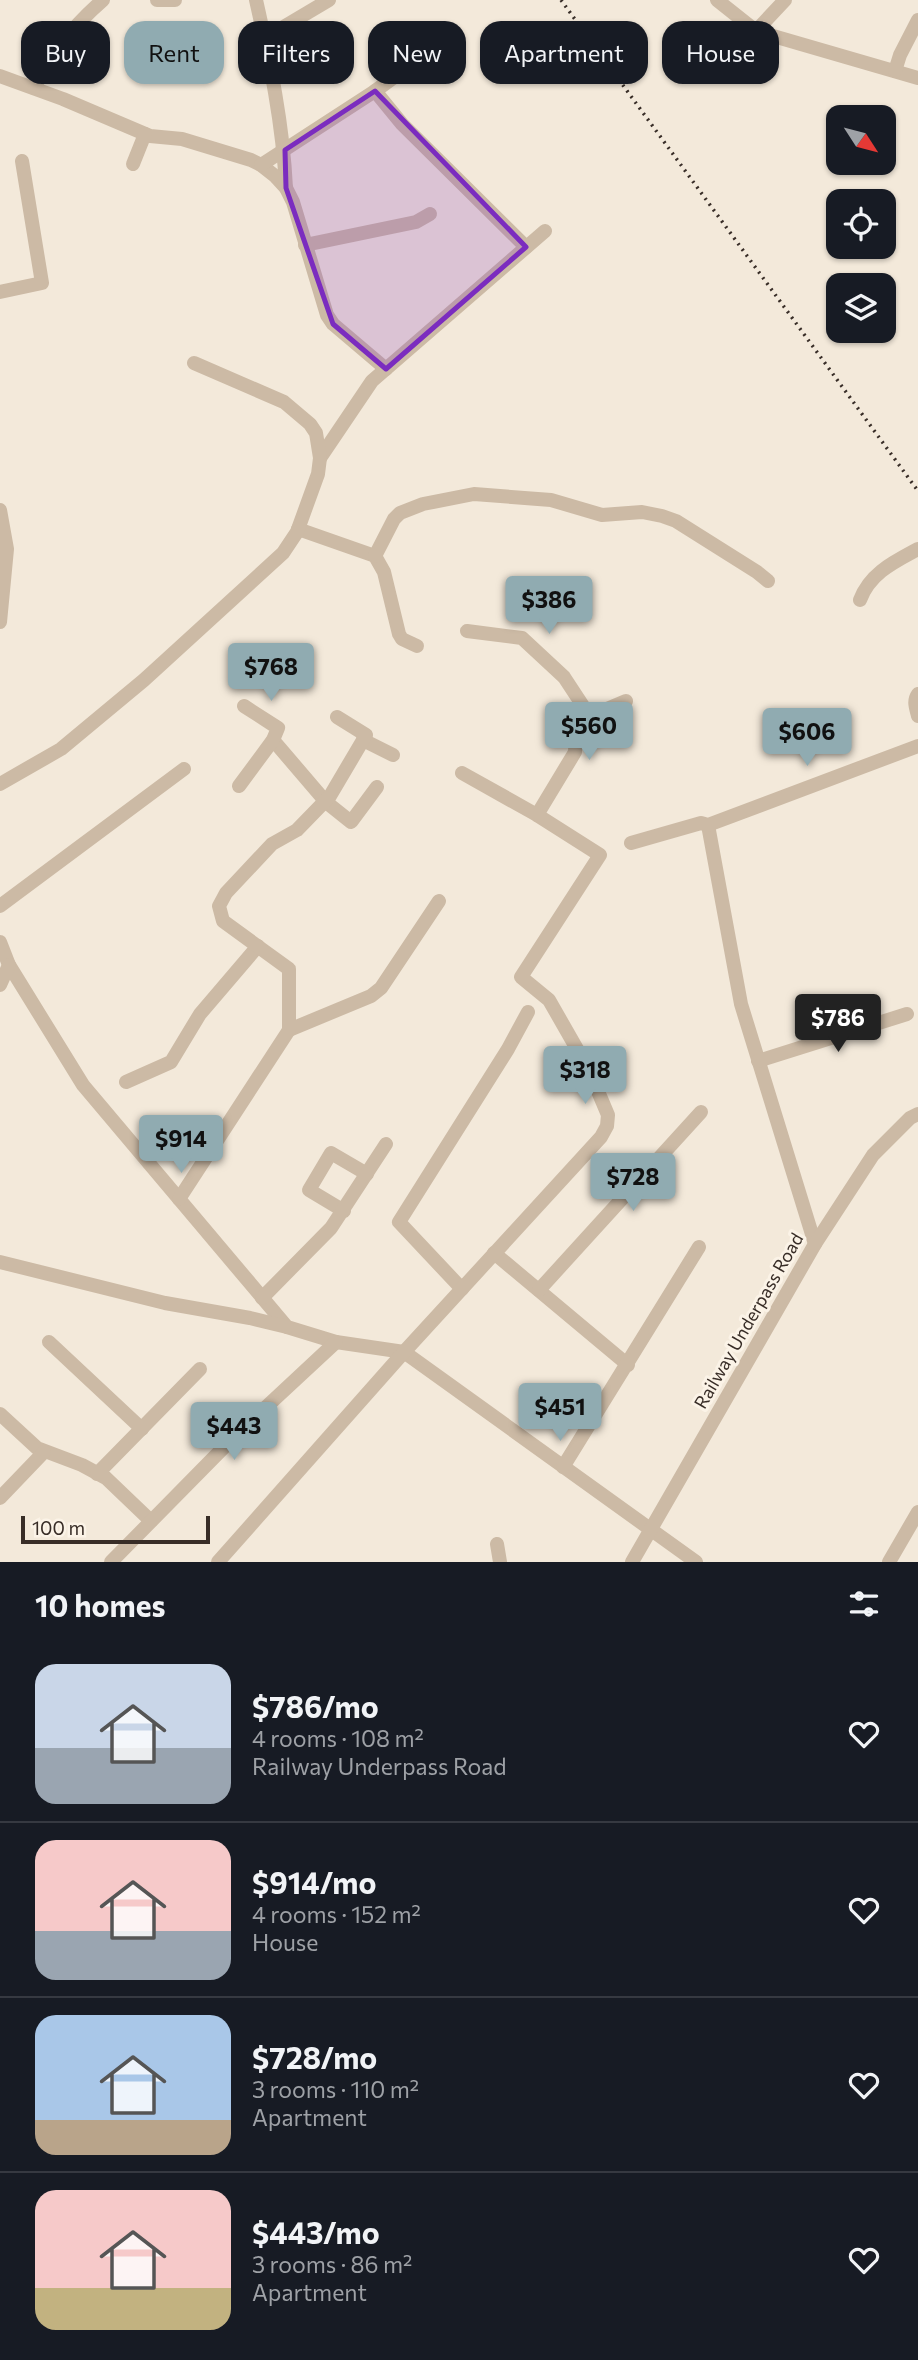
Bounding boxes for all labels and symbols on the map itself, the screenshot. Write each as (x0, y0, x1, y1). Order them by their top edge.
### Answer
north arrow (826, 105, 896, 175)
pin: $386 (508, 576, 590, 636)
pin: $768 (230, 644, 312, 703)
pin: $560 (548, 702, 630, 762)
pin: $606 (766, 708, 848, 768)
pin: $786 (797, 995, 879, 1054)
pin: $318 (544, 1046, 626, 1106)
pin: $914 (140, 1116, 222, 1175)
pin: $728 (592, 1154, 674, 1213)
street label: Railway Underpass Road (689, 1229, 807, 1412)
pin: $451 (519, 1384, 601, 1443)
pin: $443 (193, 1402, 275, 1462)
scale bar (21, 1513, 210, 1545)

